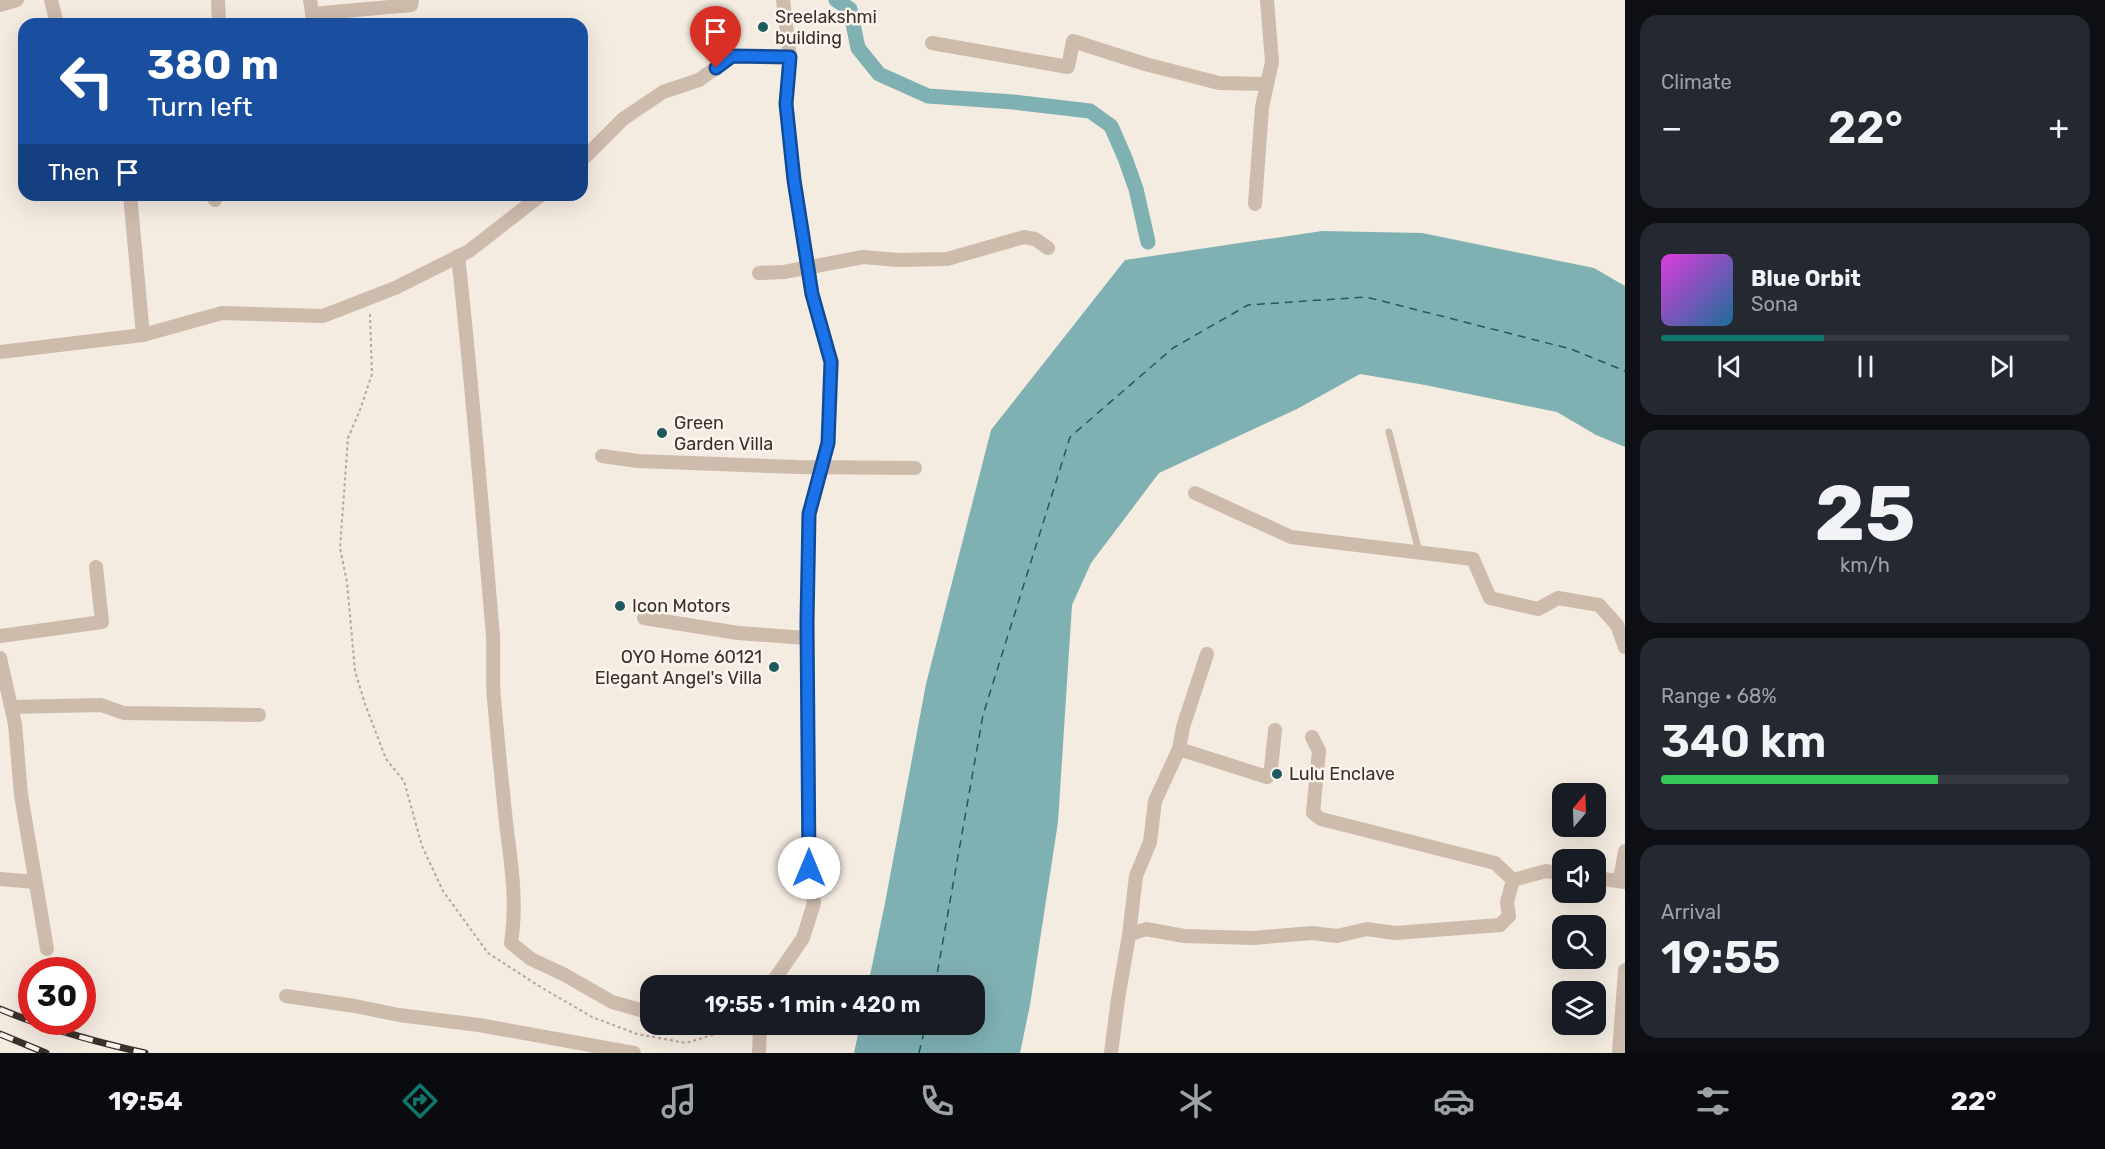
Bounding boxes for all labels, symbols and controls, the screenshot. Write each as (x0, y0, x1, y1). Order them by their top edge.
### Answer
pin (690, 6, 741, 68)
place label: Sreelakshmi building (775, 6, 877, 49)
icon: arrive (699, 15, 732, 48)
marker: Sreelakshmi building (756, 20, 770, 34)
text: 380 m (147, 40, 279, 90)
icon: left (48, 42, 126, 120)
text: Climate (1661, 70, 1732, 94)
text: Turn left (147, 91, 252, 123)
text: 22° (1828, 101, 1903, 154)
text: − (1661, 108, 1682, 147)
text: + (2048, 108, 2069, 147)
icon: arrive (111, 156, 144, 189)
text: Then (48, 159, 99, 186)
text: Blue Orbit (1751, 265, 1861, 292)
text: Sona (1751, 292, 1798, 316)
icon: previous (1713, 350, 1746, 383)
icon: pause (1849, 350, 1882, 383)
icon: next (1985, 350, 2018, 383)
place label: Green Garden Villa (674, 412, 773, 455)
marker: Green Garden Villa (655, 426, 669, 440)
text: 25 (1814, 467, 1916, 560)
text: km/h (1840, 553, 1890, 577)
place label: Icon Motors (632, 595, 730, 617)
marker: Icon Motors (613, 599, 627, 613)
place label: OYO Home 60121 Elegant Angel's Villa (595, 646, 762, 689)
marker: OYO Home 60121 Elegant Angel's Villa (767, 660, 781, 674)
text: Range · 68% (1661, 684, 1777, 708)
text: 340 km (1661, 715, 1826, 768)
place label: Lulu Enclave (1289, 763, 1395, 785)
marker: Lulu Enclave (1270, 767, 1284, 781)
north arrow (1552, 783, 1606, 837)
map controls (1552, 783, 1606, 1035)
position arrow (777, 836, 841, 900)
button: sound (1552, 849, 1606, 903)
text: Arrival (1661, 900, 1721, 924)
button: search (1552, 915, 1606, 969)
text: 19:55 (1661, 931, 1780, 984)
speed limit sign: 30 (18, 957, 96, 1035)
button: layers (1552, 981, 1606, 1035)
text: 19:55 · 1 min · 420 m (705, 991, 920, 1018)
icon: directions (399, 1080, 441, 1122)
icon: music (658, 1080, 700, 1122)
icon: phone (916, 1080, 958, 1122)
icon: climate (1175, 1080, 1217, 1122)
icon: car (1433, 1080, 1475, 1122)
icon: filters (1692, 1080, 1734, 1122)
text: 19:54 (108, 1085, 183, 1117)
text: 22° (1950, 1085, 1997, 1117)

